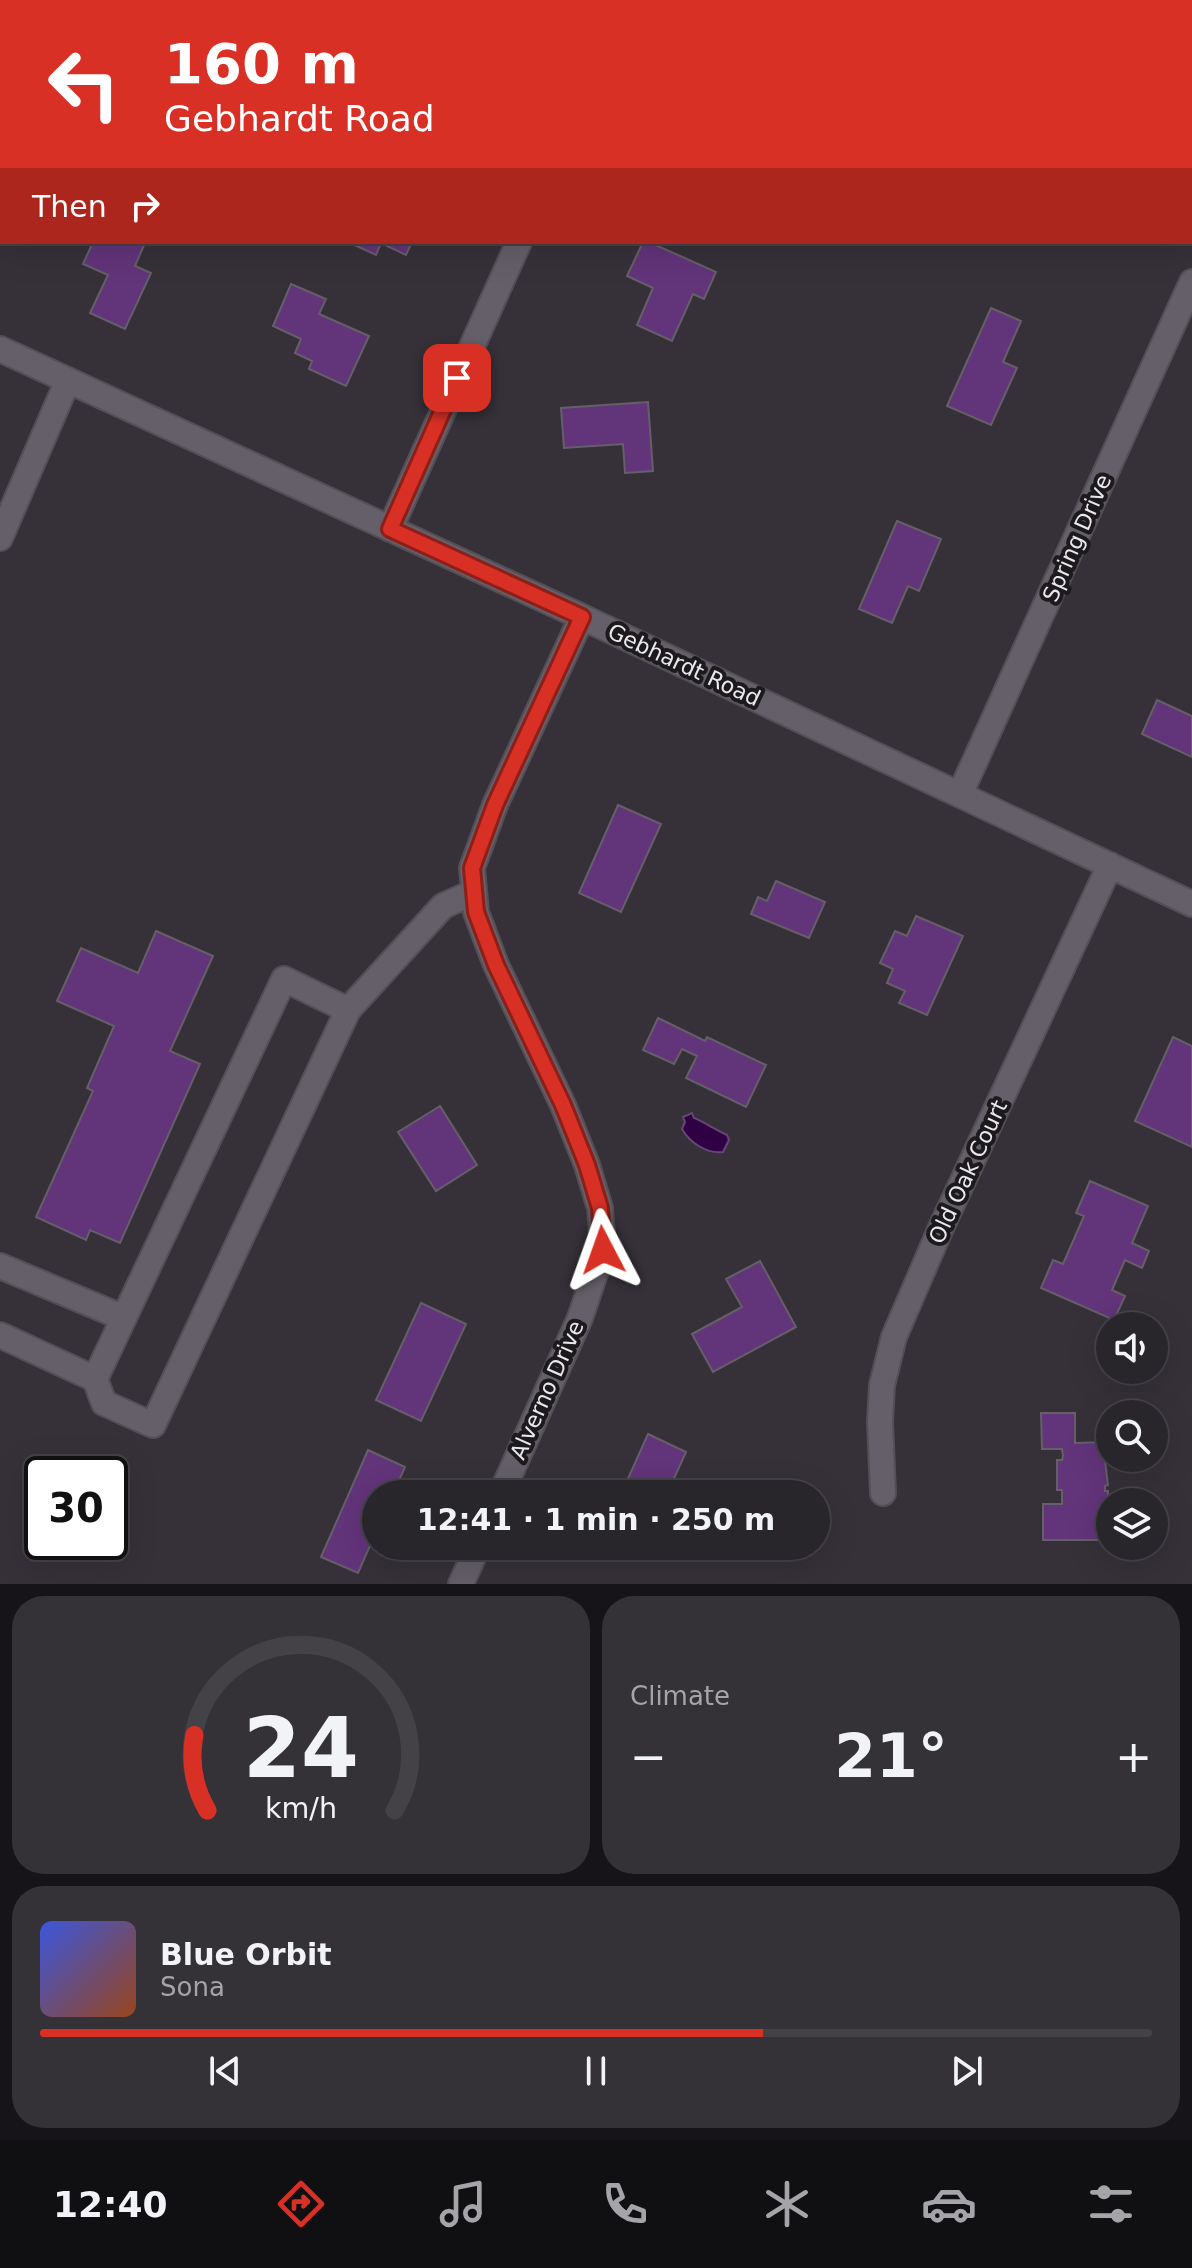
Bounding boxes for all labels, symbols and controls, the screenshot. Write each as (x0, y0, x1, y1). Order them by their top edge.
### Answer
text: 160 m (164, 31, 359, 96)
icon: left (32, 32, 136, 136)
text: Gebhardt Road (164, 98, 435, 139)
icon: right (123, 184, 167, 228)
text: Then (32, 189, 107, 224)
pin (423, 344, 491, 412)
icon: arrive (435, 356, 479, 400)
street label: Spring Drive (1038, 471, 1116, 605)
street label: Gebhardt Road (604, 619, 764, 711)
street label: Old Oak Court (924, 1096, 1012, 1248)
position arrow (561, 1208, 645, 1292)
map controls (1096, 1312, 1168, 1560)
button: sound (1096, 1312, 1168, 1384)
street label: Alverno Drive (505, 1317, 589, 1463)
button: search (1096, 1400, 1168, 1472)
speed limit sign: 30 (24, 1456, 128, 1560)
button: layers (1096, 1488, 1168, 1560)
text: 12:41 · 1 min · 250 m (417, 1502, 775, 1537)
text: Climate (630, 1681, 730, 1711)
text: 24 (243, 1700, 359, 1797)
text: 21° (834, 1721, 948, 1791)
text: − (630, 1731, 667, 1782)
text: + (1115, 1731, 1152, 1782)
text: km/h (265, 1791, 337, 1825)
text: Blue Orbit (160, 1937, 332, 1972)
text: Sona (160, 1972, 225, 2002)
icon: previous (203, 2049, 247, 2093)
icon: pause (574, 2049, 618, 2093)
icon: next (945, 2049, 989, 2093)
icon: directions (273, 2176, 329, 2232)
icon: music (435, 2176, 491, 2232)
icon: phone (597, 2176, 653, 2232)
icon: climate (759, 2176, 815, 2232)
icon: car (921, 2176, 977, 2232)
icon: filters (1083, 2176, 1139, 2232)
text: 12:40 (53, 2184, 168, 2225)

